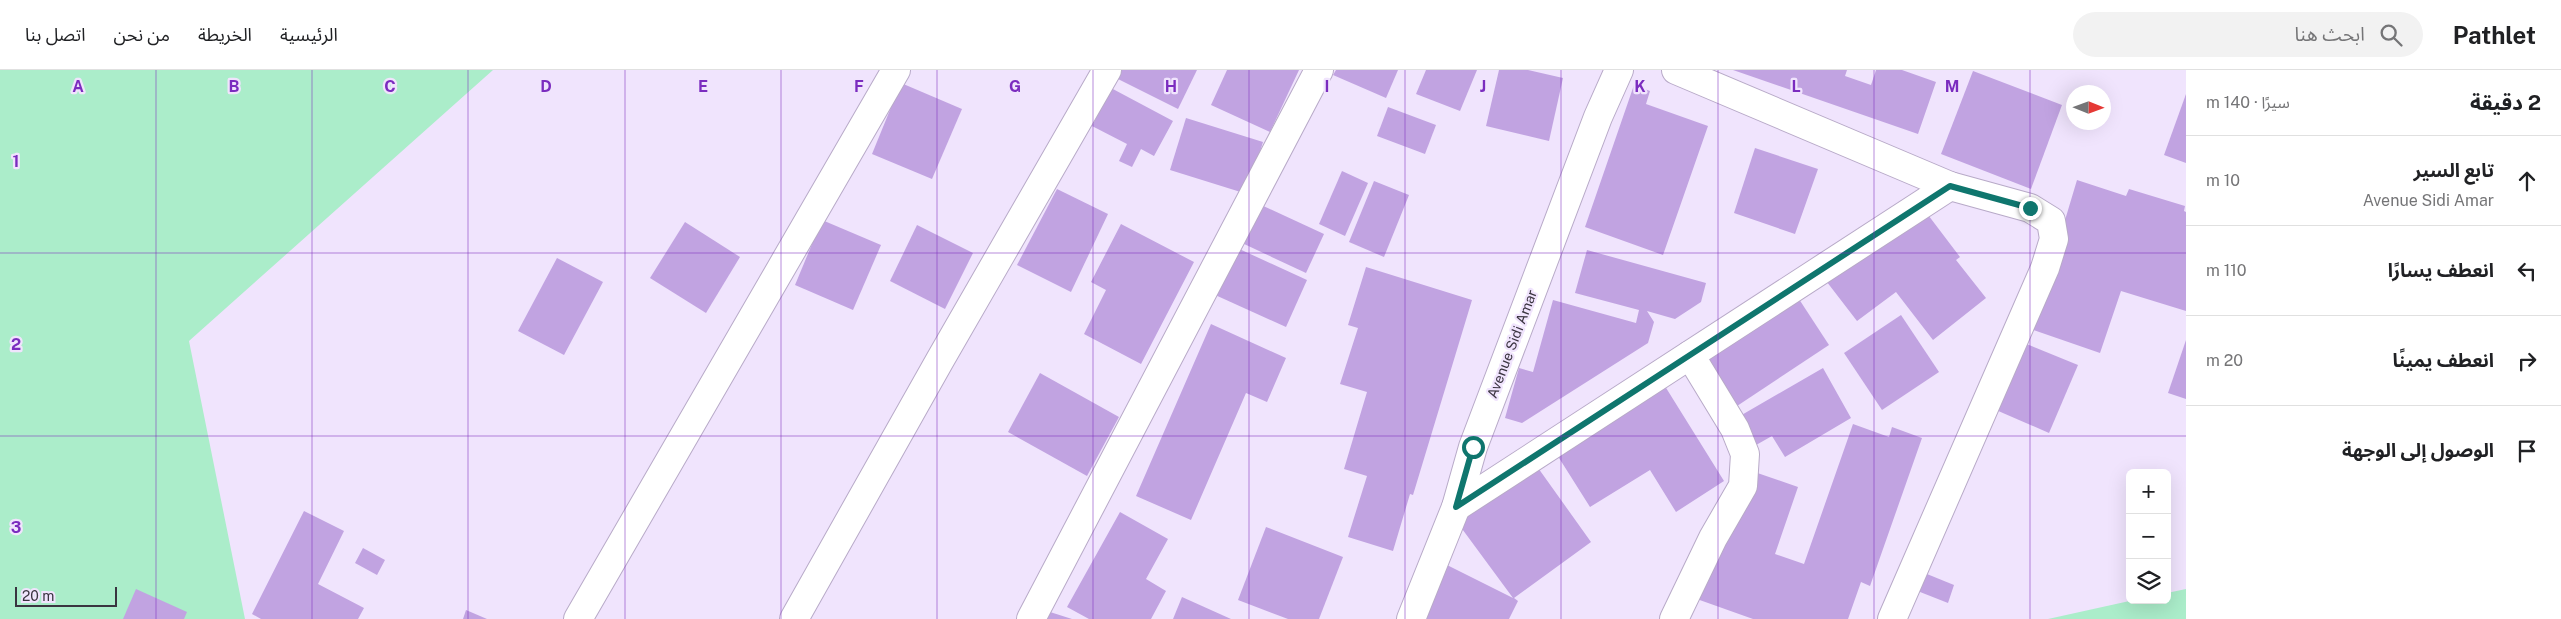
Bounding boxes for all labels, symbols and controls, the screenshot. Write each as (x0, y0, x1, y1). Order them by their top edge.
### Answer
search box (2073, 12, 2423, 57)
icon: search (2377, 21, 2405, 49)
text: Pathlet (2453, 21, 2536, 49)
text: ابحث هنا (2295, 23, 2365, 45)
text: اتصل بنا (25, 24, 86, 45)
text: من نحن (114, 24, 170, 45)
text: الخريطة (198, 24, 252, 45)
text: الرئيسية (280, 24, 338, 45)
text: A (72, 77, 84, 96)
text: B (229, 77, 240, 96)
text: C (384, 77, 396, 96)
text: D (540, 77, 552, 96)
text: E (698, 77, 708, 96)
text: F (854, 77, 864, 96)
text: G (1009, 77, 1021, 96)
text: H (1165, 77, 1177, 96)
text: I (1325, 77, 1329, 96)
text: J (1480, 77, 1486, 96)
text: K (1634, 77, 1646, 96)
text: L (1791, 77, 1801, 96)
text: M (1945, 77, 1959, 96)
north arrow (2066, 85, 2111, 130)
text: 2 دقيقة (2470, 90, 2541, 115)
text: سيرًا · 140 m (2206, 93, 2290, 112)
text: 1 (13, 152, 19, 171)
text: تابع السير (2413, 159, 2494, 181)
icon: ahead (2513, 167, 2541, 195)
text: 10 m (2206, 171, 2240, 190)
text: Avenue Sidi Amar (2363, 191, 2494, 210)
route end (2019, 197, 2042, 220)
icon: left (2513, 257, 2541, 285)
text: انعطف يسارًا (2388, 259, 2494, 281)
text: 110 m (2206, 261, 2247, 280)
street label: Avenue Sidi Amar (1484, 288, 1540, 400)
text: 2 (11, 335, 21, 354)
icon: right (2513, 347, 2541, 375)
text: انعطف يمينًا (2393, 349, 2494, 371)
text: 20 m (2206, 351, 2243, 370)
route start (1462, 436, 1485, 459)
icon: arrive (2513, 437, 2541, 465)
text: الوصول إلى الوجهة (2342, 439, 2494, 461)
map controls (2126, 469, 2171, 604)
button: + (2126, 469, 2171, 514)
button: − (2126, 514, 2171, 559)
text: 3 (11, 518, 21, 537)
button: layers (2126, 559, 2171, 604)
scale bar (15, 584, 118, 607)
text: 20 m (22, 588, 54, 604)

